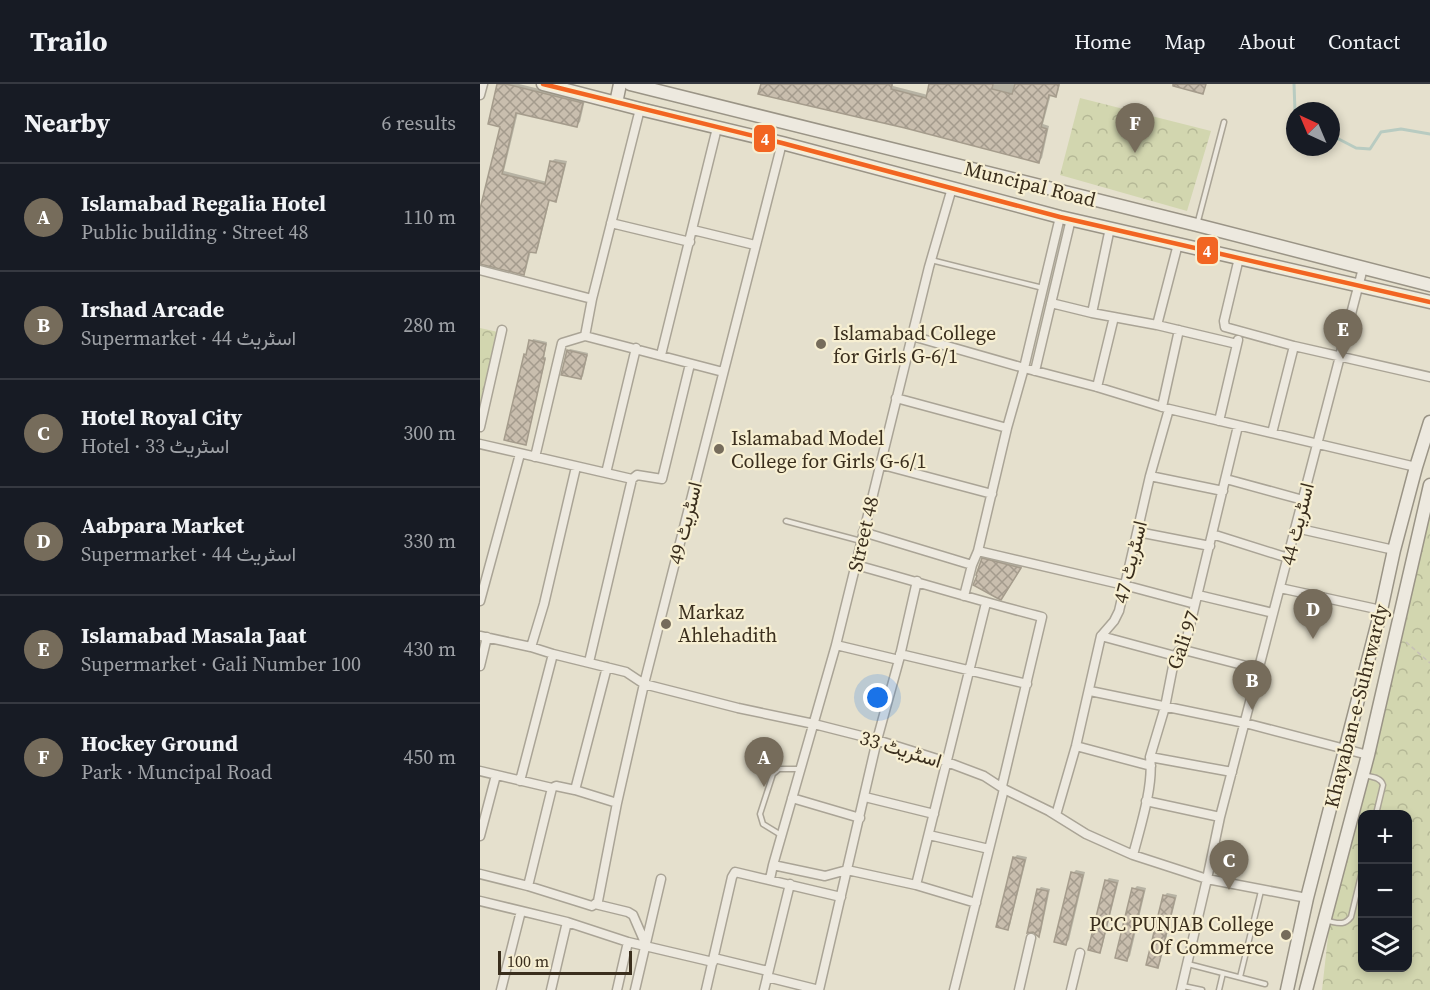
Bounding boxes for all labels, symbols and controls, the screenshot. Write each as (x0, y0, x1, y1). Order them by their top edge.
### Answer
text: Trailo (30, 22, 108, 60)
text: Home (1074, 27, 1132, 56)
text: Map (1165, 27, 1206, 56)
text: About (1239, 27, 1295, 56)
text: Contact (1328, 27, 1400, 56)
north arrow (1286, 102, 1340, 156)
pin: F (1116, 104, 1154, 153)
text: Nearby (24, 105, 110, 141)
text: 6 results (381, 109, 456, 137)
line badge: 4 (753, 124, 776, 153)
text: 4 (761, 128, 770, 150)
street label: Muncipal Road (961, 154, 1099, 214)
text: Islamabad Regalia Hotel (81, 188, 326, 218)
text: A (37, 203, 50, 231)
text: 110 m (403, 203, 456, 231)
text: Public building · Street 48 (81, 218, 309, 246)
line badge: 4 (1196, 236, 1219, 265)
text: 4 (1203, 240, 1212, 262)
text: Irshad Arcade (81, 294, 224, 324)
pin: E (1324, 310, 1362, 359)
text: B (37, 311, 50, 339)
text: 280 m (403, 311, 456, 339)
place label: Islamabad College for Girls G-6/1 (833, 319, 996, 370)
text: Supermarket · اسٹریٹ 44 (81, 324, 296, 352)
marker: Islamabad College for Girls G-6/1 (814, 337, 828, 351)
text: Hotel Royal City (81, 402, 242, 432)
text: C (37, 419, 50, 447)
text: 300 m (403, 419, 456, 447)
place label: Islamabad Model College for Girls G-6/1 (731, 424, 926, 475)
text: Hotel · اسٹریٹ 33 (81, 432, 229, 460)
marker: Islamabad Model College for Girls G-6/1 (712, 442, 726, 456)
street label: اسٹریٹ 49 (661, 479, 709, 567)
street label: اسٹریٹ 44 (1273, 480, 1321, 568)
street label: Street 48 (841, 494, 885, 574)
text: Aabpara Market (81, 510, 244, 540)
street label: اسٹریٹ 47 (1106, 518, 1154, 606)
text: D (36, 527, 51, 555)
text: 330 m (403, 527, 456, 555)
text: Supermarket · اسٹریٹ 44 (81, 540, 296, 568)
pin: D (1294, 590, 1332, 639)
place label: Markaz Ahlehadith (678, 598, 777, 649)
street label: Khayaban-e-Suhrwardy (1317, 600, 1395, 811)
street label: Gali 97 (1160, 607, 1206, 673)
marker: Markaz Ahlehadith (659, 617, 673, 631)
text: Islamabad Masala Jaat (81, 620, 306, 650)
text: E (38, 635, 49, 663)
text: 430 m (403, 635, 456, 663)
text: Supermarket · Gali Number 100 (81, 650, 361, 678)
pin: B (1232, 660, 1272, 710)
your location (863, 683, 892, 712)
street label: اسٹریٹ 33 (857, 723, 945, 775)
text: Hockey Ground (81, 728, 238, 758)
pin: A (744, 738, 784, 787)
text: F (38, 743, 49, 771)
text: 450 m (403, 743, 456, 771)
text: Park · Muncipal Road (81, 758, 272, 786)
map controls (1358, 810, 1412, 972)
button: + (1358, 810, 1412, 864)
pin: C (1210, 840, 1248, 890)
button: − (1358, 864, 1412, 918)
place label: PCC PUNJAB College Of Commerce (1089, 910, 1274, 961)
button: layers (1358, 918, 1412, 972)
marker: PCC PUNJAB College Of Commerce (1279, 928, 1293, 942)
scale bar (498, 948, 632, 976)
text: 100 m (507, 950, 549, 972)

